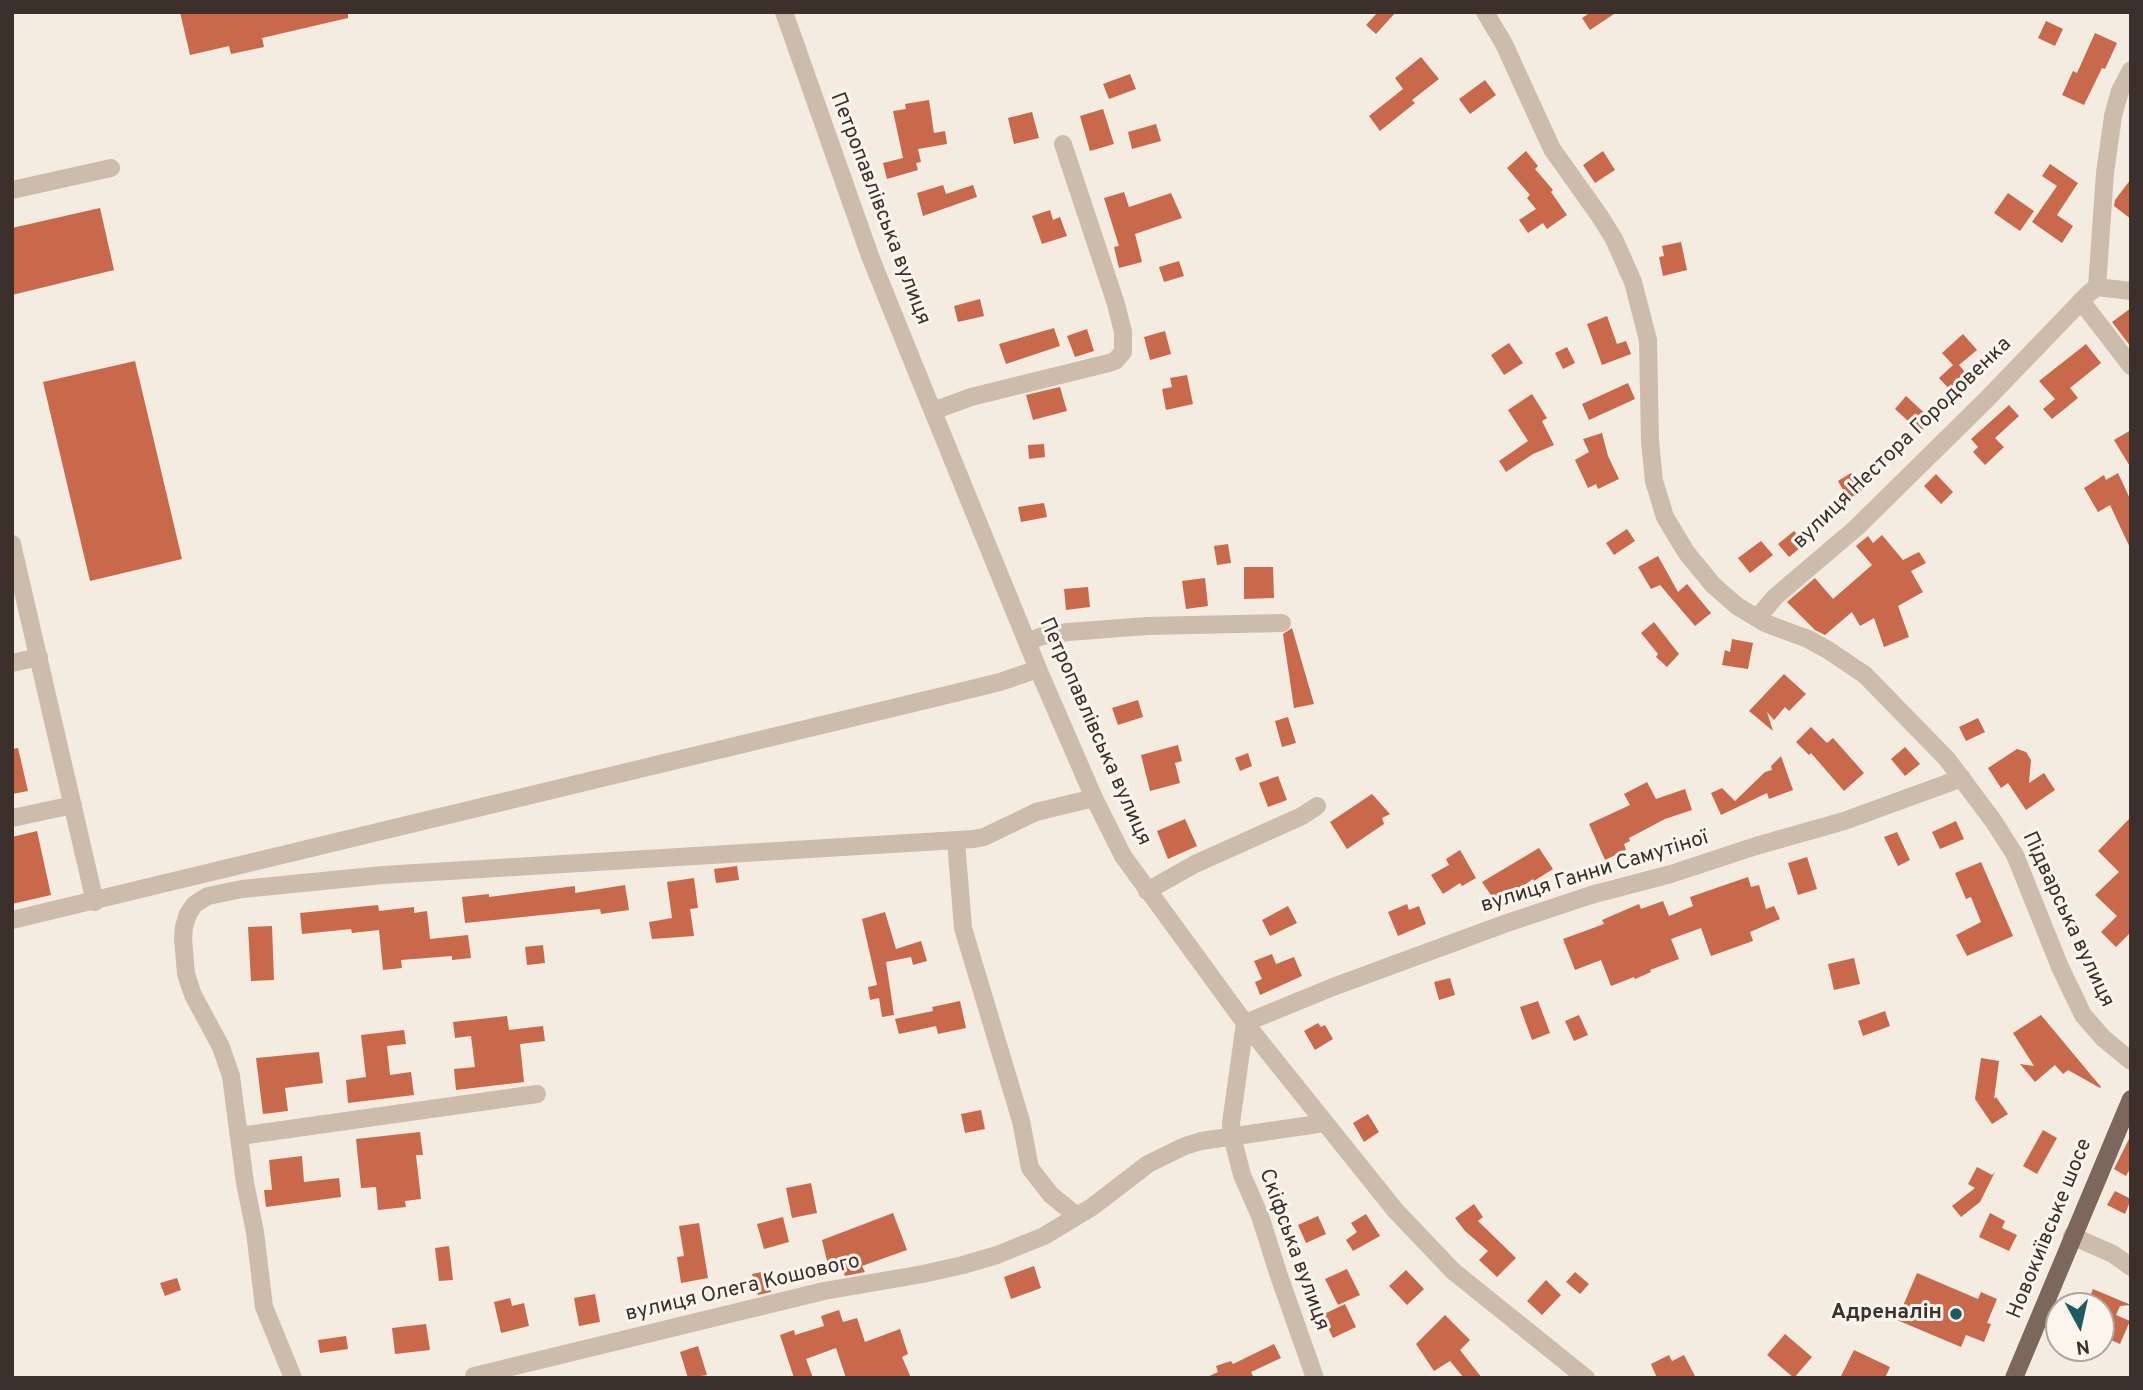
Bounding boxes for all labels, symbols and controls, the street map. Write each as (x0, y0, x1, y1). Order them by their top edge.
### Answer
street label: Петропавлівська вулиця (823, 89, 935, 329)
street label: вулиця Нестора Городовенка (1789, 333, 2017, 555)
street label: Петропавлівська вулиця (1032, 614, 1156, 850)
street label: вулиця Ганни Самутіної (1478, 826, 1712, 920)
street label: Підварська вулиця (2015, 828, 2119, 1012)
street label: Новокиївське шосе (2003, 1135, 2099, 1323)
street label: Скіфська вулиця (1252, 1166, 1334, 1334)
street label: вулиця Олега Кошового (623, 1250, 863, 1328)
north arrow (2045, 1292, 2115, 1362)
place label: Адреналін (1831, 1301, 1942, 1327)
marker: Адреналін (1948, 1306, 1964, 1322)
text: N (2074, 1333, 2091, 1359)

